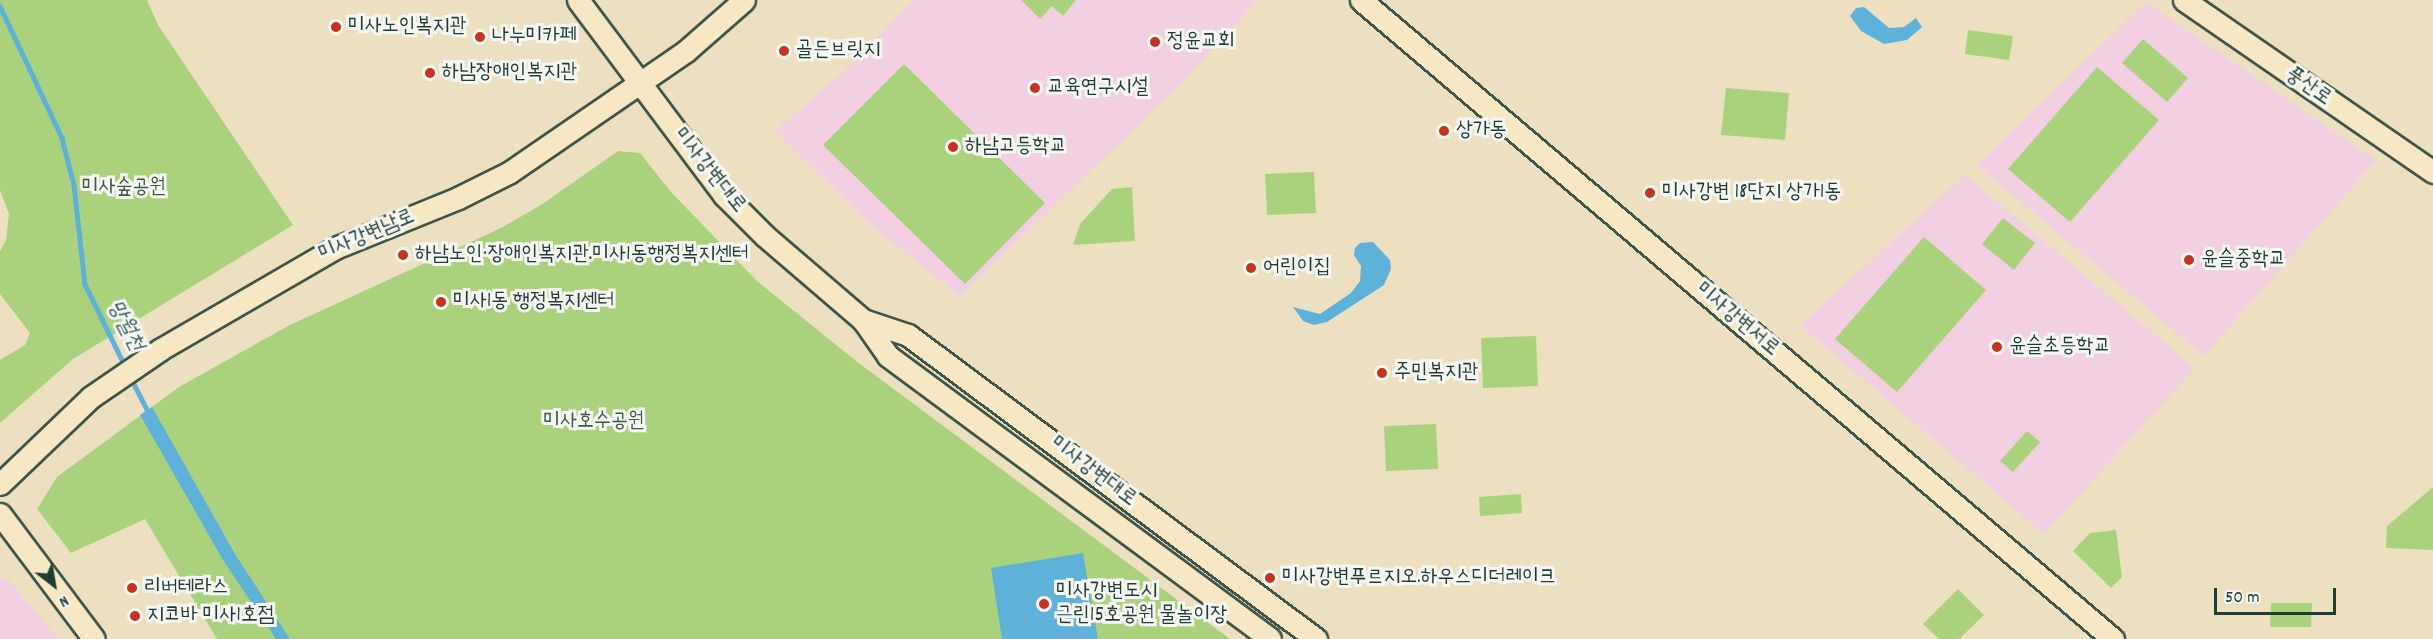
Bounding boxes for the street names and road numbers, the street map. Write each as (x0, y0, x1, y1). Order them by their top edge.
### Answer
street label: 풍산로 (2280, 62, 2336, 112)
street label: 미사강변대로 (667, 124, 751, 218)
street label: 미사강변남로 (315, 205, 419, 267)
street label: 미사강변서로 (1690, 278, 1784, 362)
street label: 미사강변대로 (1045, 431, 1141, 513)

